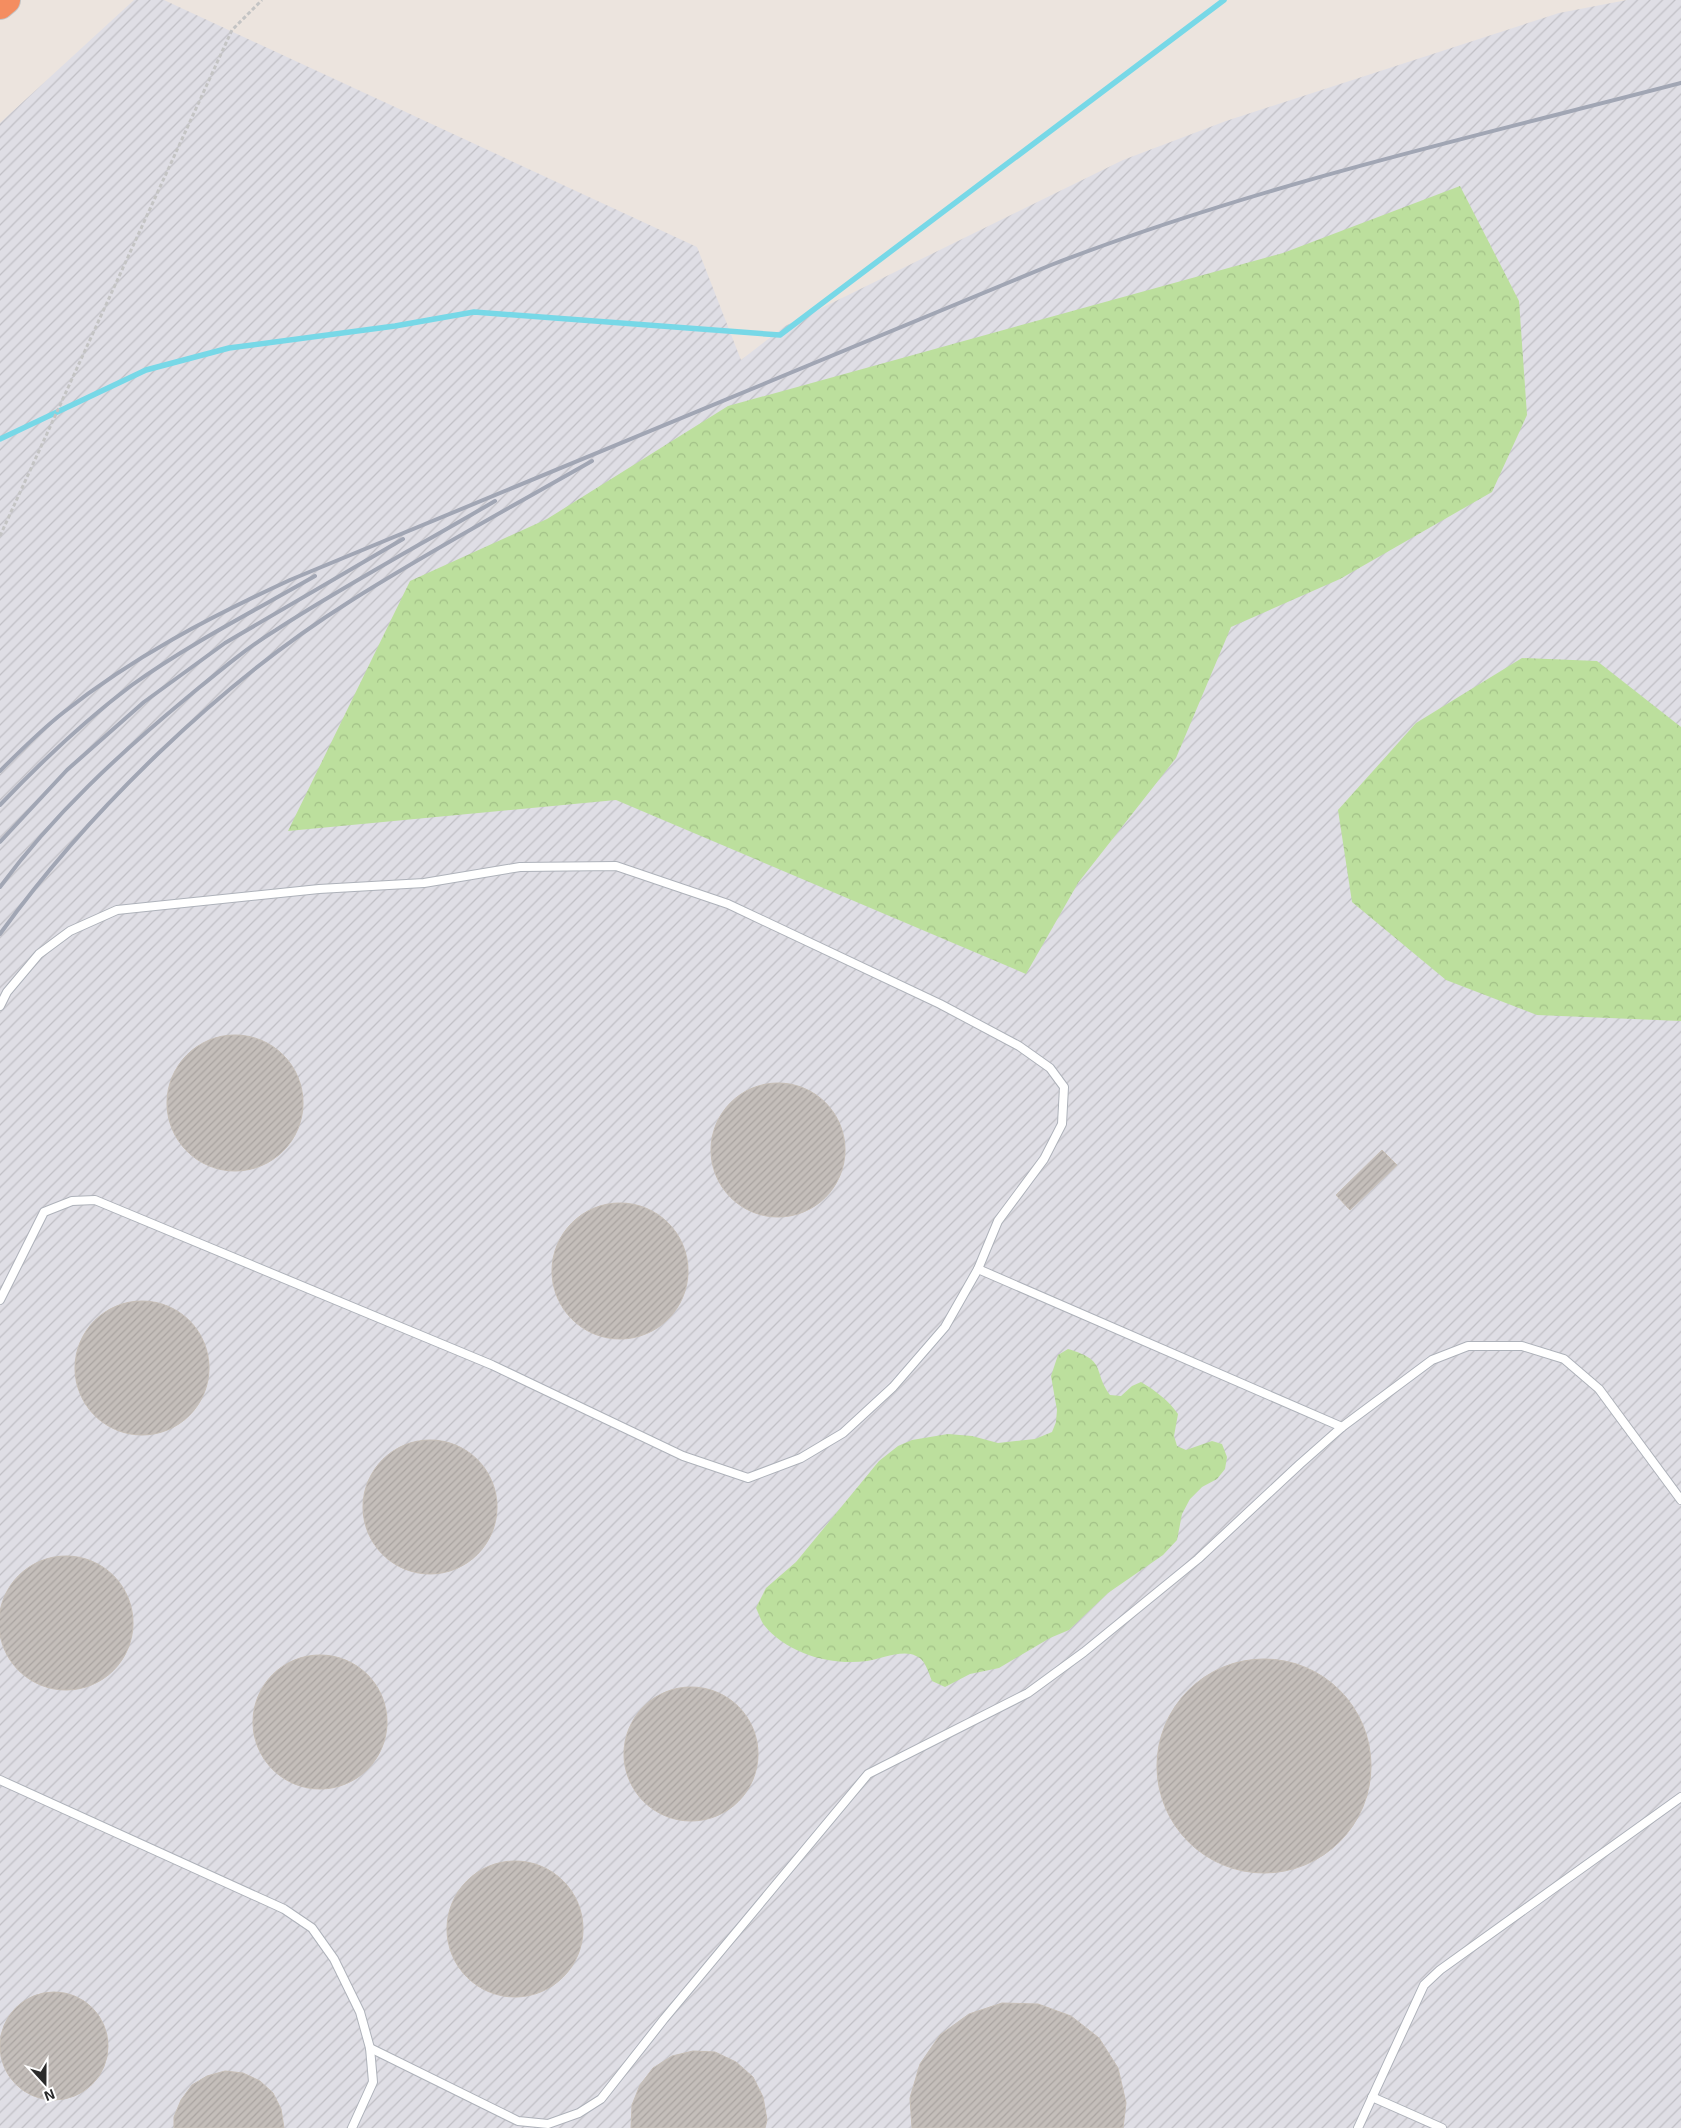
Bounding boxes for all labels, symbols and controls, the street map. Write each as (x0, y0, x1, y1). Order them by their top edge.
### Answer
north arrow (20, 2058, 70, 2108)
text: N (42, 2086, 58, 2105)

